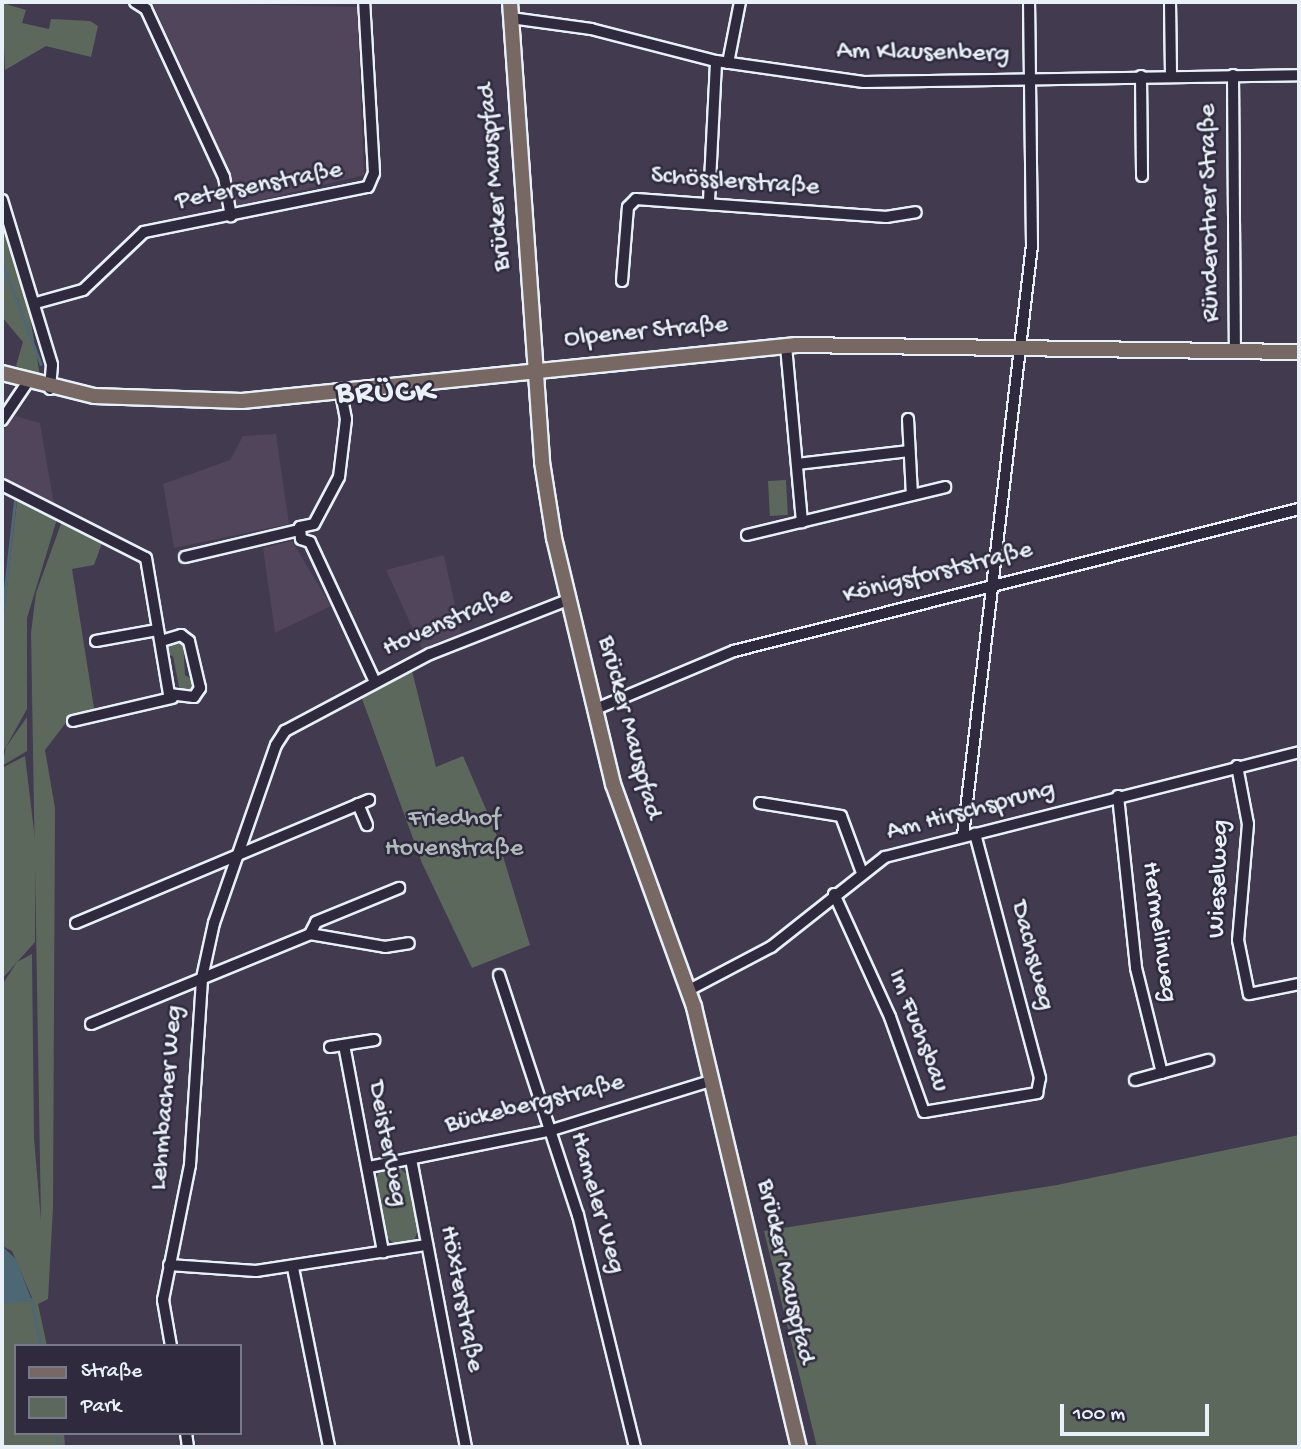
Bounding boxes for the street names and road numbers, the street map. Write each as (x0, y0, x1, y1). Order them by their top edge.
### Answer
street label: Am Klausenberg (836, 37, 1010, 71)
street label: Brücker Mauspfad (472, 82, 520, 272)
street label: Ründerother Straße (1193, 104, 1229, 322)
street label: Petersenstraße (173, 156, 345, 218)
street label: Schösslerstraße (650, 162, 820, 204)
street label: Olpener Straße (563, 310, 729, 356)
street label: Königsforststraße (840, 535, 1036, 613)
street label: Hovenstraße (378, 581, 518, 665)
street label: Brücker Mauspfad (589, 633, 667, 823)
street label: Am Hirschsprung (883, 775, 1059, 849)
street label: Wieselweg (1202, 819, 1238, 939)
street label: Hermelinweg (1133, 860, 1183, 1004)
street label: Dachsweg (1001, 898, 1061, 1014)
street label: Im Fuchsbau (879, 965, 955, 1097)
street label: Lehmbacher Weg (144, 1004, 192, 1192)
street label: Bückebergstraße (442, 1068, 628, 1142)
street label: Deisterweg (359, 1079, 413, 1209)
street label: Hameler Weg (561, 1129, 631, 1277)
street label: Brücker Mauspfad (748, 1177, 820, 1367)
street label: Höxterstraße (431, 1223, 489, 1375)

